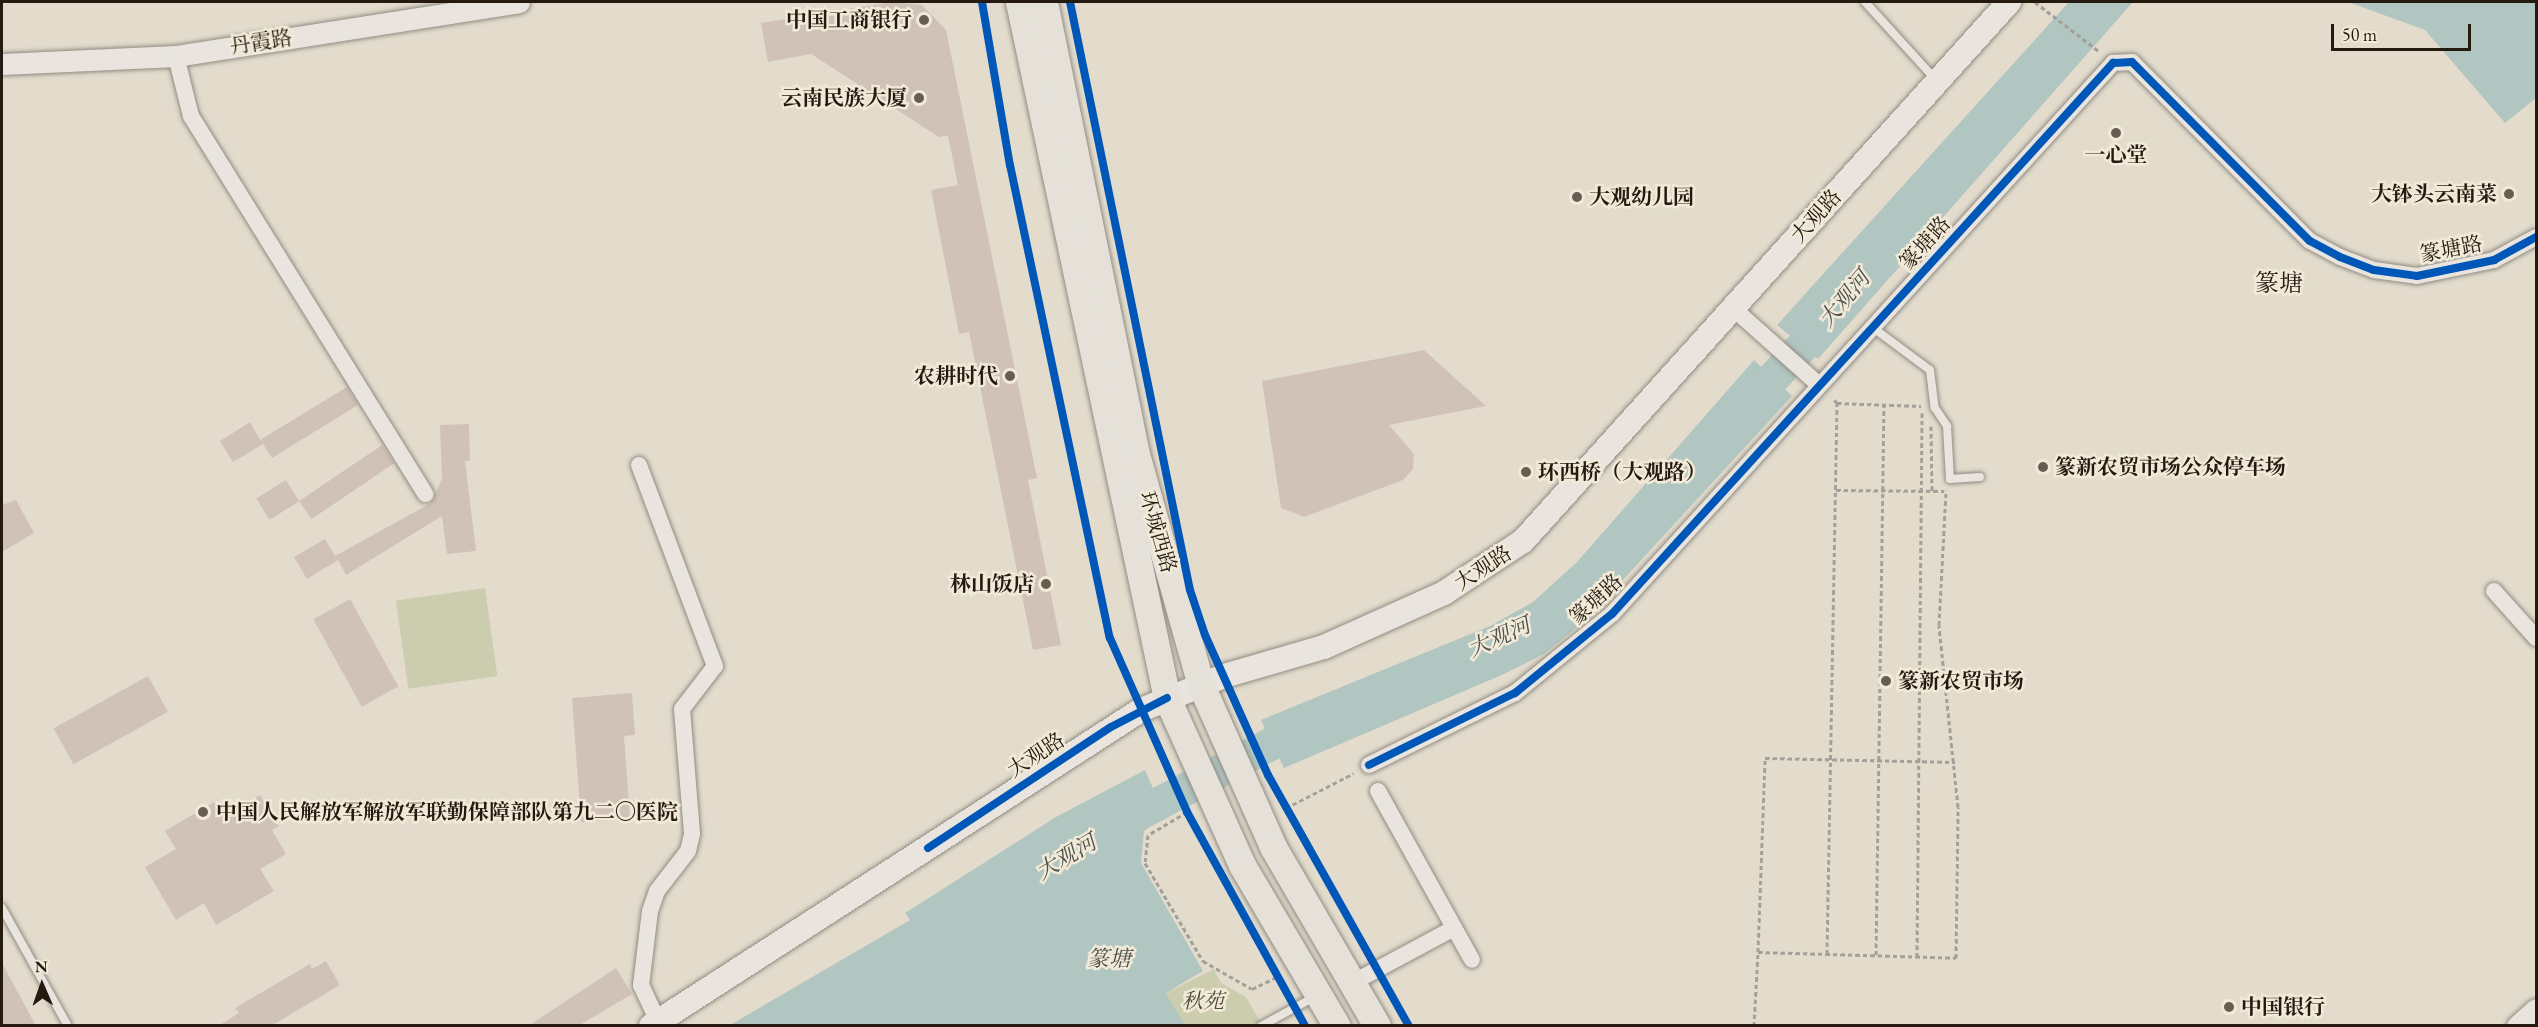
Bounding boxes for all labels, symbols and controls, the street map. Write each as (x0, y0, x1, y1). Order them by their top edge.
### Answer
place label: 中国工商银行 (786, 7, 912, 33)
scale bar (2334, 12, 2474, 50)
marker: 中国工商银行 (917, 13, 931, 27)
text: 50 m (2342, 23, 2377, 46)
street label: 丹霞路 (228, 25, 294, 59)
place label: 云南民族大厦 (781, 85, 907, 111)
marker: 云南民族大厦 (912, 91, 926, 105)
marker: 一心堂 (2109, 126, 2123, 140)
place label: 一心堂 (2085, 142, 2147, 168)
place label: 大钵头云南菜 (2371, 181, 2497, 207)
place label: 大观幼儿园 (1589, 184, 1694, 210)
street label: 大观路 (1786, 184, 1846, 248)
marker: 大钵头云南菜 (2502, 187, 2516, 201)
marker: 大观幼儿园 (1570, 190, 1584, 204)
street label: 篆塘路 (1895, 211, 1955, 275)
street label: 篆塘路 (2418, 231, 2484, 267)
water label: 大观河 (1813, 265, 1875, 333)
district label: 篆塘 (2255, 269, 2303, 297)
place label: 农耕时代 (914, 363, 998, 389)
marker: 农耕时代 (1003, 369, 1017, 383)
place label: 篆新农贸市场公众停车场 (2055, 454, 2286, 480)
place label: 环西桥（大观路） (1538, 459, 1706, 485)
marker: 篆新农贸市场公众停车场 (2036, 460, 2050, 474)
marker: 环西桥（大观路） (1519, 465, 1533, 479)
street label: 环城西路 (1134, 488, 1182, 576)
street label: 大观路 (1450, 540, 1516, 596)
street label: 篆塘路 (1564, 568, 1628, 630)
place label: 林山饭店 (950, 571, 1034, 597)
marker: 林山饭店 (1039, 577, 1053, 591)
water label: 大观河 (1463, 612, 1535, 662)
place label: 篆新农贸市场 (1898, 668, 2024, 694)
marker: 篆新农贸市场 (1879, 674, 1893, 688)
street label: 大观路 (1003, 727, 1069, 783)
place label: 中国人民解放军解放军联勤保障部队第九二〇医院 (216, 799, 678, 825)
marker: 中国人民解放军解放军联勤保障部队第九二〇医院 (194, 803, 212, 821)
water label: 大观河 (1031, 829, 1101, 885)
water label: 篆塘 (1087, 946, 1131, 972)
north arrow (12, 955, 72, 1015)
text: N (35, 956, 48, 977)
park label: 秋苑 (1182, 988, 1224, 1014)
place label: 中国银行 (2241, 994, 2325, 1020)
marker: 中国银行 (2222, 1000, 2236, 1014)

